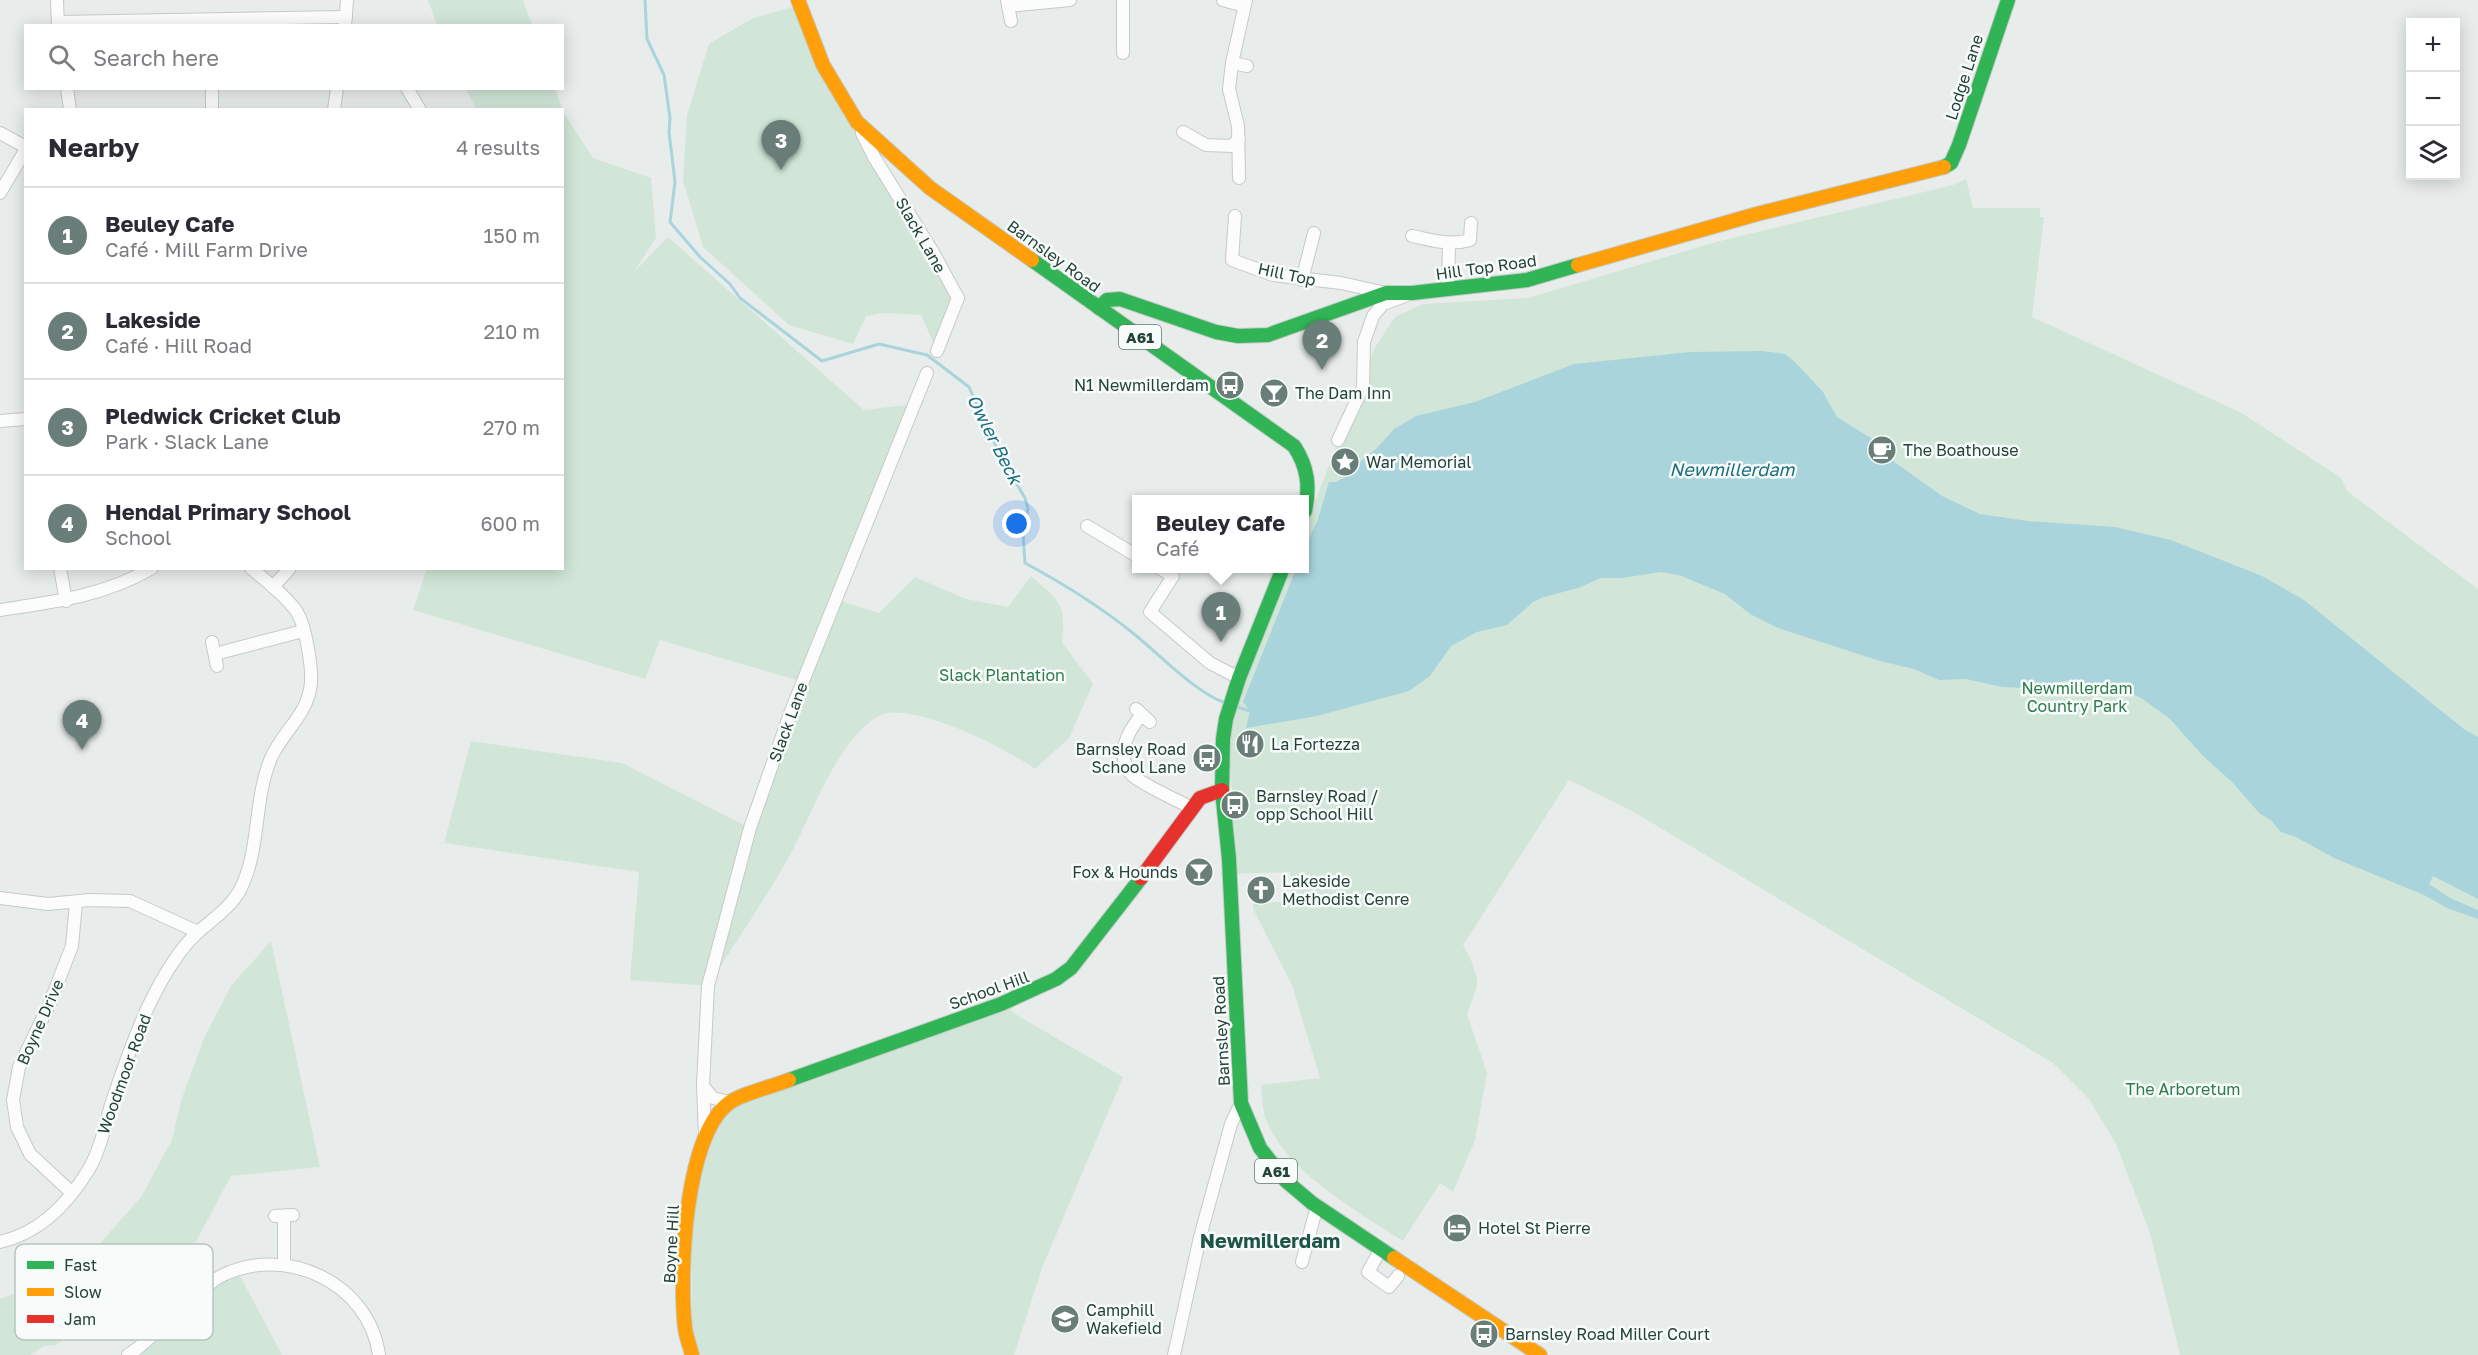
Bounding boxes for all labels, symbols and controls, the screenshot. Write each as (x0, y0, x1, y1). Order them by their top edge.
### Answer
map controls (2406, 18, 2460, 180)
button: + (2406, 18, 2460, 72)
search box (24, 24, 564, 90)
street label: Lodge Lane (1941, 32, 1987, 122)
icon: search (45, 41, 78, 74)
text: Search here (93, 44, 219, 71)
button: − (2406, 72, 2460, 126)
pin: 3 (762, 120, 800, 170)
button: layers (2406, 126, 2460, 180)
text: Nearby (48, 132, 139, 163)
text: 4 results (456, 135, 540, 159)
street label: Slack Lane (891, 194, 951, 276)
text: Beuley Cafe (105, 210, 234, 237)
street label: Barnsley Road (1003, 215, 1105, 297)
text: 1 (62, 223, 73, 247)
text: 150 m (484, 223, 540, 247)
text: Café · Mill Farm Drive (105, 237, 308, 261)
street label: Hill Top Road (1434, 250, 1538, 284)
street label: Hill Top (1256, 258, 1318, 290)
text: Lakeside (105, 306, 201, 333)
text: 2 (61, 319, 74, 343)
text: 210 m (484, 319, 540, 343)
pin: 2 (1302, 320, 1342, 370)
road number: A61 (1119, 325, 1161, 349)
text: Café · Hill Road (105, 333, 252, 357)
bus stop icon: N1 Newmillerdam (1214, 369, 1246, 401)
place label: N1 Newmillerdam (1074, 375, 1209, 395)
bar icon: The Dam Inn (1258, 377, 1290, 409)
place label: The Dam Inn (1295, 383, 1391, 403)
water label: Owler Beck (963, 390, 1028, 489)
text: Pledwick Cricket Club (105, 402, 341, 429)
text: 3 (61, 415, 74, 439)
text: 270 m (483, 415, 540, 439)
text: Park · Slack Lane (105, 429, 269, 453)
cafe icon: The Boathouse (1866, 434, 1898, 466)
place label: The Boathouse (1903, 440, 2019, 460)
place icon: War Memorial (1329, 446, 1361, 478)
place label: War Memorial (1366, 452, 1472, 472)
water label: Newmillerdam (1669, 458, 1796, 480)
popup (1132, 495, 1309, 573)
text: Hendal Primary School (105, 498, 351, 525)
your location (1002, 509, 1031, 538)
text: Beuley Cafe (1156, 509, 1285, 536)
text: 4 (61, 511, 74, 535)
text: 600 m (480, 511, 540, 535)
text: School (105, 525, 171, 549)
text: Café (1156, 536, 1199, 560)
pin: 1 (1202, 592, 1240, 642)
park label: Slack Plantation (939, 665, 1065, 685)
park label: Newmillerdam Country Park (2021, 678, 2133, 716)
street label: Slack Lane (764, 679, 812, 765)
pin: 4 (62, 700, 101, 750)
restaurant icon: La Fortezza (1234, 728, 1266, 760)
place label: La Fortezza (1271, 734, 1360, 754)
place label: Barnsley Road School Lane (1076, 739, 1186, 777)
bus stop icon: Barnsley Road School Lane (1191, 742, 1223, 774)
place label: Barnsley Road / opp School Hill (1256, 786, 1378, 824)
bus stop icon: Barnsley Road / opp School Hill (1219, 789, 1251, 821)
bar icon: Fox & Hounds (1183, 856, 1215, 888)
place label: Fox & Hounds (1072, 862, 1178, 882)
place label: Lakeside Methodist Cenre (1282, 871, 1409, 909)
church icon: Lakeside Methodist Cenre (1245, 874, 1277, 906)
street label: School Hill (946, 966, 1032, 1014)
street label: Barnsley Road (1208, 975, 1234, 1087)
street label: Boyne Drive (12, 976, 68, 1068)
street label: Woodmoor Road (93, 1011, 155, 1137)
park label: The Arboretum (2125, 1079, 2241, 1099)
road number: A61 (1255, 1159, 1297, 1183)
street label: Boyne Hill (659, 1204, 683, 1284)
hotel icon: Hotel St Pierre (1441, 1212, 1473, 1244)
place label: Hotel St Pierre (1478, 1218, 1591, 1238)
district label: Newmillerdam (1200, 1228, 1340, 1252)
legend (15, 1244, 213, 1340)
text: Fast (64, 1255, 97, 1275)
text: Slow (64, 1282, 102, 1302)
place label: Camphill Wakefield (1086, 1300, 1162, 1338)
school or university icon: Camphill Wakefield (1049, 1303, 1081, 1335)
text: Jam (64, 1309, 96, 1329)
bus stop icon: Barnsley Road Miller Court (1468, 1318, 1500, 1350)
place label: Barnsley Road Miller Court (1505, 1324, 1710, 1344)

